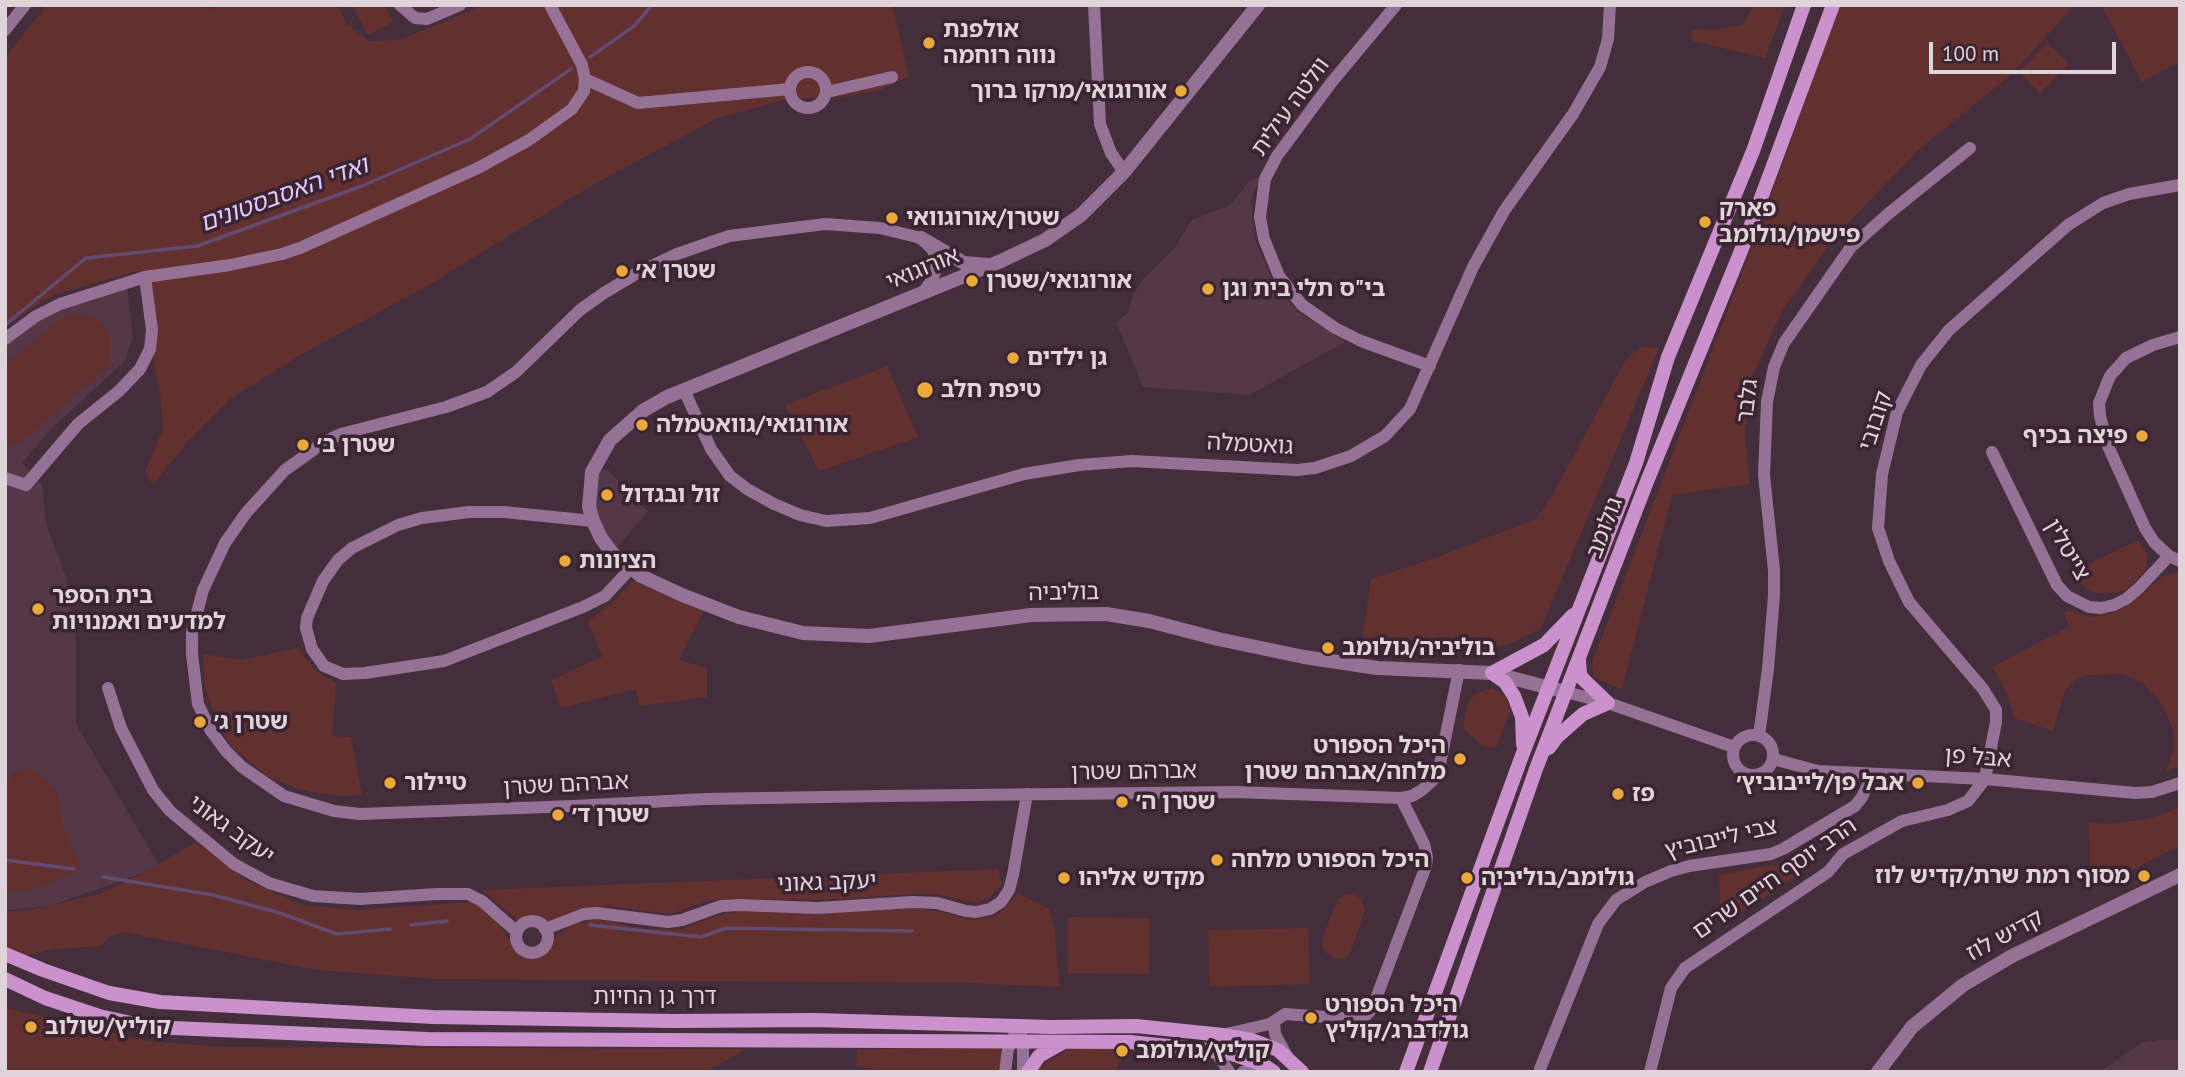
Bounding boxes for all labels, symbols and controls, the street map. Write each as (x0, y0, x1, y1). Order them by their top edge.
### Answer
place label: אולפנת נווה רוחמה (943, 16, 1056, 70)
scale bar (1933, 28, 2120, 72)
marker: אולפנת נווה רוחמה (921, 35, 937, 51)
text: 100 m (1942, 40, 1999, 67)
street label: וולטה עילית (1246, 52, 1336, 162)
place label: אורוגואי/מרקו ברוך (971, 77, 1167, 105)
marker: אורוגואי/מרקו ברוך (1173, 83, 1189, 99)
water label: ואדי האסבסטונים (196, 151, 372, 239)
place label: פארק פישמן/גולומב (1719, 195, 1860, 249)
place label: שטרן/אורוגוואי (906, 204, 1060, 232)
marker: שטרן/אורוגוואי (884, 210, 900, 226)
marker: פארק פישמן/גולומב (1697, 214, 1713, 230)
street label: אורוגואי (882, 242, 964, 296)
place label: שטרן א׳ (636, 257, 716, 285)
marker: שטרן א׳ (614, 263, 630, 279)
place label: אורוגואי/שטרן (986, 267, 1132, 295)
marker: אורוגואי/שטרן (964, 273, 980, 289)
place label: בי"ס תלי בית וגן (1222, 275, 1385, 303)
marker: בי"ס תלי בית וגן (1200, 281, 1216, 297)
place label: גן ילדים (1027, 344, 1107, 372)
marker: גן ילדים (1005, 350, 1021, 366)
place label: טיפת חלב (941, 376, 1042, 404)
street label: גלבר (1732, 378, 1764, 424)
marker: טיפת חלב (915, 380, 935, 400)
street label: קובובי (1853, 388, 1899, 454)
place label: אורוגואי/גוואטמלה (656, 411, 848, 439)
marker: אורוגואי/גוואטמלה (634, 417, 650, 433)
place label: פיצה בכיף (2023, 422, 2128, 450)
marker: פיצה בכיף (2134, 428, 2150, 444)
street label: גואטמלה (1206, 429, 1294, 461)
place label: שטרן ב׳ (317, 431, 395, 459)
marker: שטרן ב׳ (295, 437, 311, 453)
place label: זול ובגדול (621, 481, 720, 509)
marker: זול ובגדול (599, 487, 615, 503)
street label: גולומב (1581, 494, 1629, 562)
street label: צייטלין (2038, 514, 2096, 586)
place label: הציונות (579, 547, 656, 575)
marker: הציונות (557, 553, 573, 569)
street label: בוליביה (1028, 579, 1100, 607)
place label: בית הספר למדעים ואמנויות (52, 582, 226, 636)
marker: בית הספר למדעים ואמנויות (30, 601, 46, 617)
place label: בוליביה/גולומב (1342, 634, 1495, 662)
marker: בוליביה/גולומב (1320, 640, 1336, 656)
place label: שטרן ג׳ (214, 708, 288, 736)
marker: שטרן ג׳ (192, 714, 208, 730)
place label: היכל הספורט מלחה/אברהם שטרן (1245, 732, 1446, 786)
street label: אבל פן (1944, 742, 2012, 774)
marker: היכל הספורט מלחה/אברהם שטרן (1452, 751, 1468, 767)
street label: אברהם שטרן (1071, 757, 1197, 787)
street label: אברהם שטרן (502, 768, 630, 802)
place label: טיילור (404, 769, 467, 797)
place label: אבל פן/לייבוביץ׳ (1736, 769, 1904, 797)
marker: טיילור (382, 775, 398, 791)
marker: אבל פן/לייבוביץ׳ (1910, 775, 1926, 791)
place label: פז (1632, 780, 1655, 808)
marker: פז (1610, 786, 1626, 802)
place label: שטרן ה׳ (1136, 788, 1216, 816)
street label: יעקב גאוני (183, 790, 279, 870)
marker: שטרן ה׳ (1114, 794, 1130, 810)
place label: שטרן ד׳ (572, 801, 650, 829)
marker: שטרן ד׳ (550, 807, 566, 823)
street label: הרב יוסף חיים שרים (1688, 812, 1862, 946)
street label: צבי לייבוביץ (1662, 813, 1780, 865)
place label: היכל הספורט מלחה (1231, 846, 1429, 874)
marker: היכל הספורט מלחה (1209, 852, 1225, 868)
place label: מסוף רמת שרת/קדיש לוז (1875, 862, 2130, 890)
place label: מקדש אליהו (1078, 864, 1205, 892)
place label: גולומב/בוליביה (1481, 864, 1634, 892)
street label: יעקב גאוני (777, 867, 877, 899)
marker: מסוף רמת שרת/קדיש לוז (2136, 868, 2152, 884)
marker: מקדש אליהו (1056, 870, 1072, 886)
marker: גולומב/בוליביה (1459, 870, 1475, 886)
street label: קדיש לוז (1962, 904, 2048, 968)
street label: דרך גן החיות (593, 983, 717, 1011)
place label: היכל הספורט גולדברג/קוליץ (1325, 991, 1469, 1045)
marker: היכל הספורט גולדברג/קוליץ (1303, 1010, 1319, 1026)
place label: קוליץ/שולוב (45, 1013, 171, 1041)
marker: קוליץ/שולוב (23, 1019, 39, 1035)
place label: קוליץ/גולומב (1136, 1037, 1270, 1065)
marker: קוליץ/גולומב (1114, 1043, 1130, 1059)

